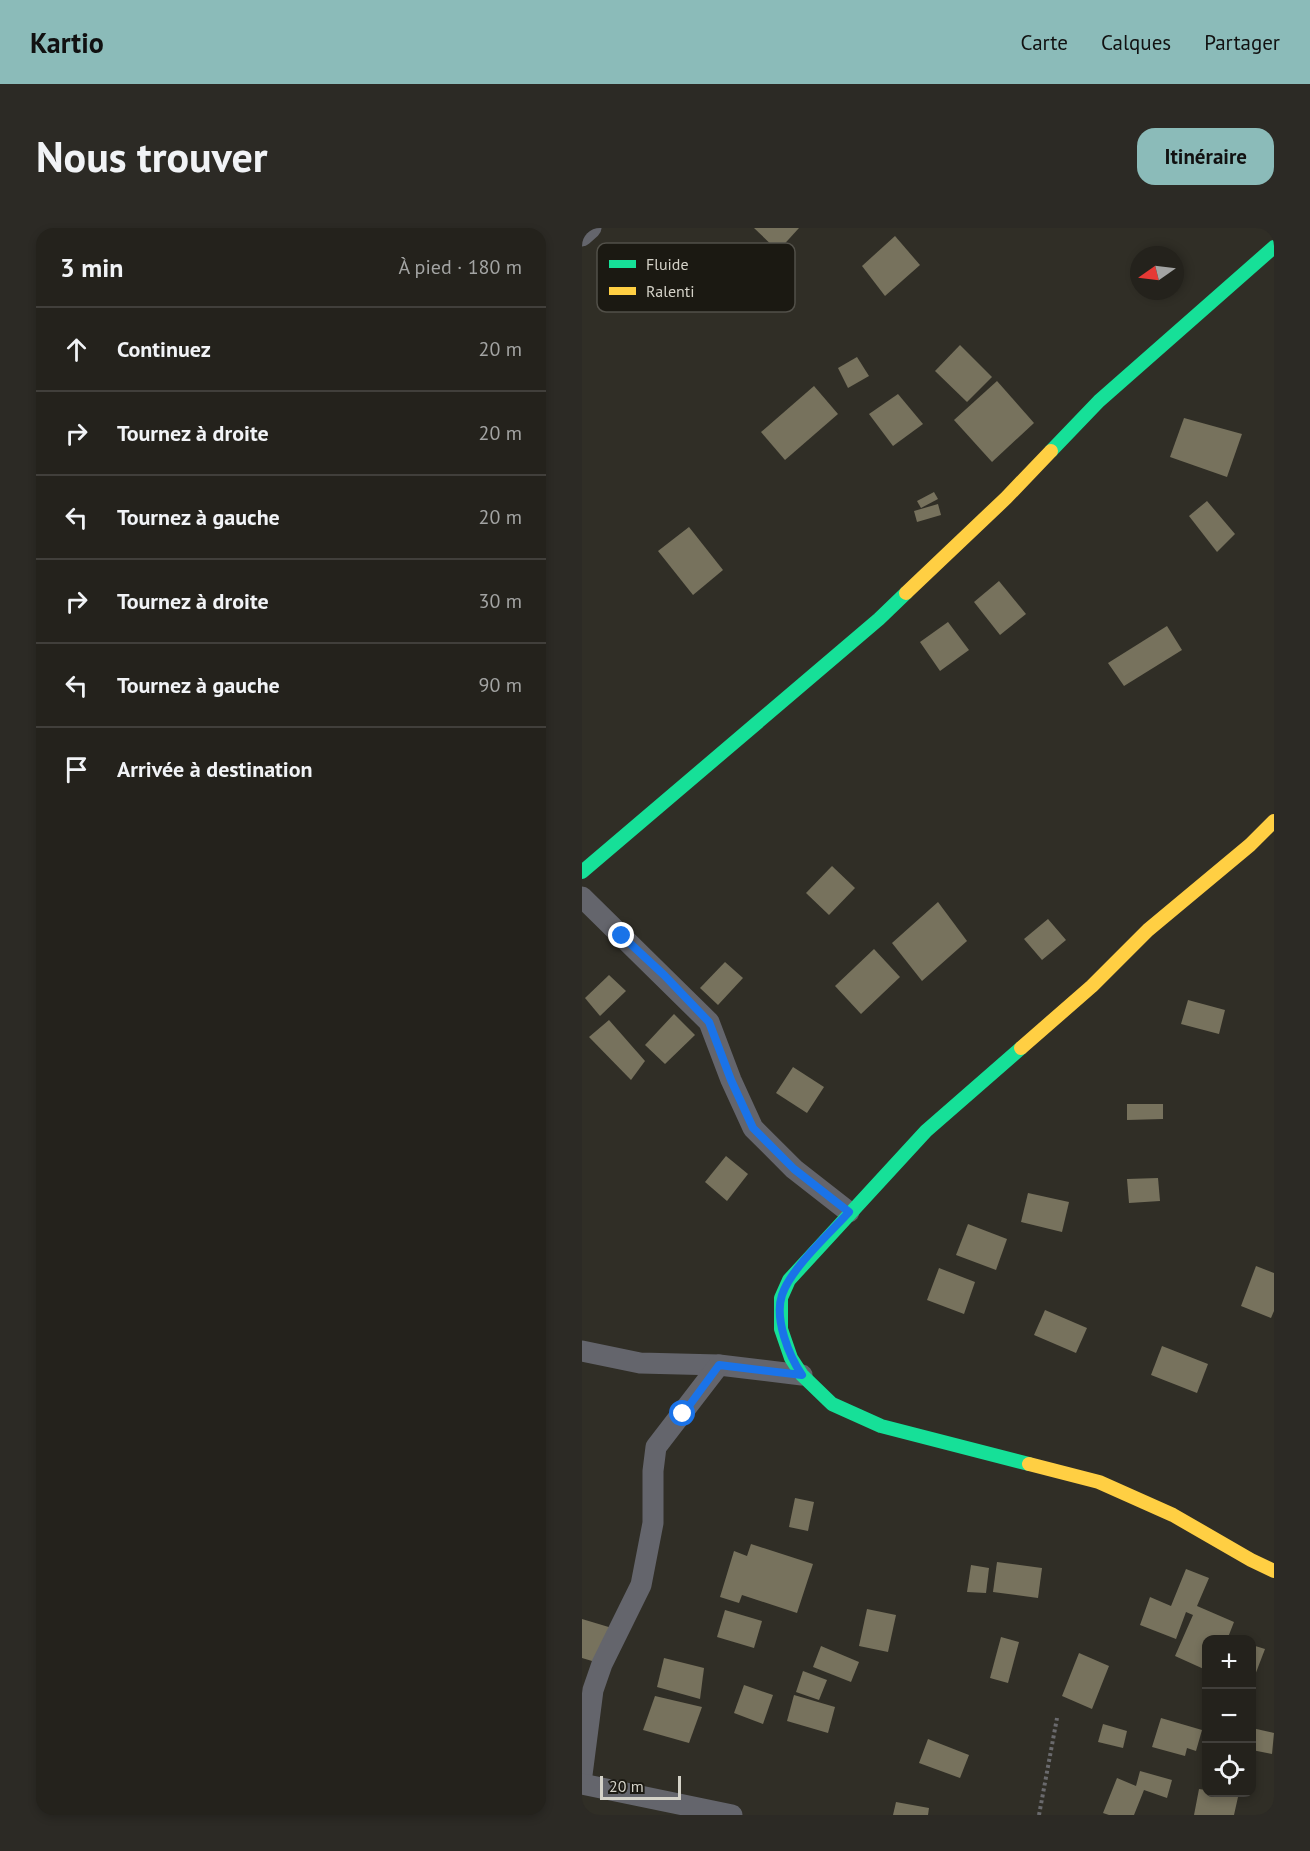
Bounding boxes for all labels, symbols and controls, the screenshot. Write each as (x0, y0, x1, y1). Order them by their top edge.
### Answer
text: Kartio (30, 24, 104, 61)
text: Carte (1021, 29, 1068, 56)
text: Calques (1101, 29, 1171, 56)
text: Partager (1204, 29, 1280, 56)
button: Itinéraire (1137, 128, 1274, 185)
text: Nous trouver (36, 129, 267, 184)
legend (597, 243, 795, 312)
north arrow (1130, 246, 1184, 300)
text: 3 min (60, 251, 123, 284)
text: À pied · 180 m (398, 254, 522, 280)
text: Fluide (646, 254, 689, 274)
text: Ralenti (646, 281, 695, 301)
icon: ahead (60, 333, 93, 366)
text: Continuez (117, 335, 211, 363)
text: 20 m (479, 336, 522, 362)
icon: right (60, 417, 93, 450)
text: Tournez à droite (117, 419, 269, 447)
text: 20 m (479, 420, 522, 446)
icon: left (60, 501, 93, 534)
text: Tournez à gauche (117, 503, 280, 531)
text: 20 m (479, 504, 522, 530)
icon: right (60, 585, 93, 618)
text: Tournez à droite (117, 587, 269, 615)
text: 30 m (479, 588, 522, 614)
icon: left (60, 669, 93, 702)
text: Tournez à gauche (117, 671, 280, 699)
text: 90 m (479, 672, 522, 698)
icon: arrive (60, 753, 93, 786)
text: Arrivée à destination (117, 755, 313, 783)
route end (608, 922, 634, 948)
route start (669, 1400, 695, 1426)
map controls (1202, 1635, 1256, 1797)
button: + (1202, 1635, 1256, 1689)
button: − (1202, 1689, 1256, 1743)
button: locate (1202, 1743, 1256, 1797)
scale bar (600, 1773, 681, 1800)
text: 20 m (609, 1776, 644, 1796)

